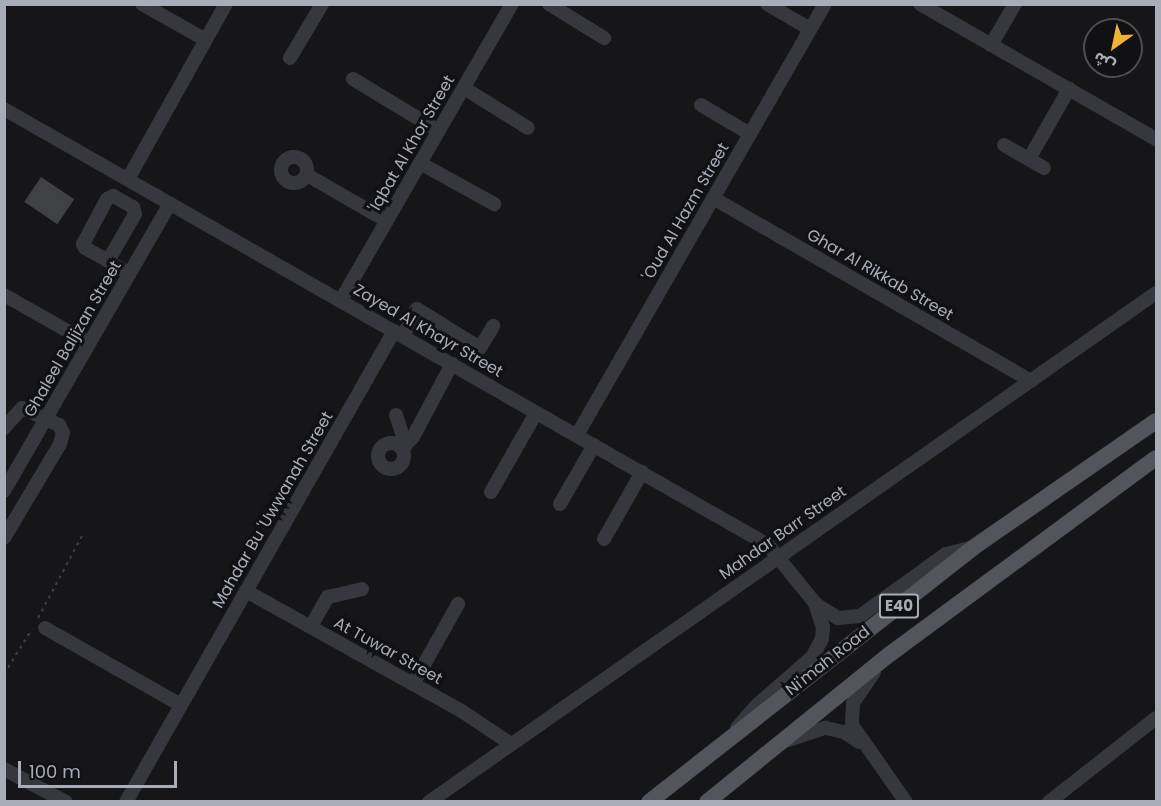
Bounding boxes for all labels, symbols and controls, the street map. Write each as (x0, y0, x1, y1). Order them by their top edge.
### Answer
north arrow (1083, 18, 1143, 78)
text: ش (1089, 46, 1119, 77)
street label: 'Iqbat Al Khor Street (365, 72, 459, 216)
street label: 'Oud Al Hazm Street (639, 140, 733, 284)
street label: Ghar Al Rikkab Street (803, 225, 957, 325)
street label: Ghaleel Baljizan Street (20, 257, 126, 421)
street label: Zayed Al Khayr Street (350, 280, 506, 382)
street label: Mahdar Bu 'Uwwanah Street (209, 408, 337, 612)
street label: Mahdar Barr Street (716, 482, 850, 584)
road number: E40 (878, 594, 920, 618)
street label: At Tuwar Street (331, 613, 445, 689)
street label: Ni'mah Road (782, 622, 874, 700)
scale bar (21, 749, 180, 787)
text: 100 m (29, 759, 81, 784)

